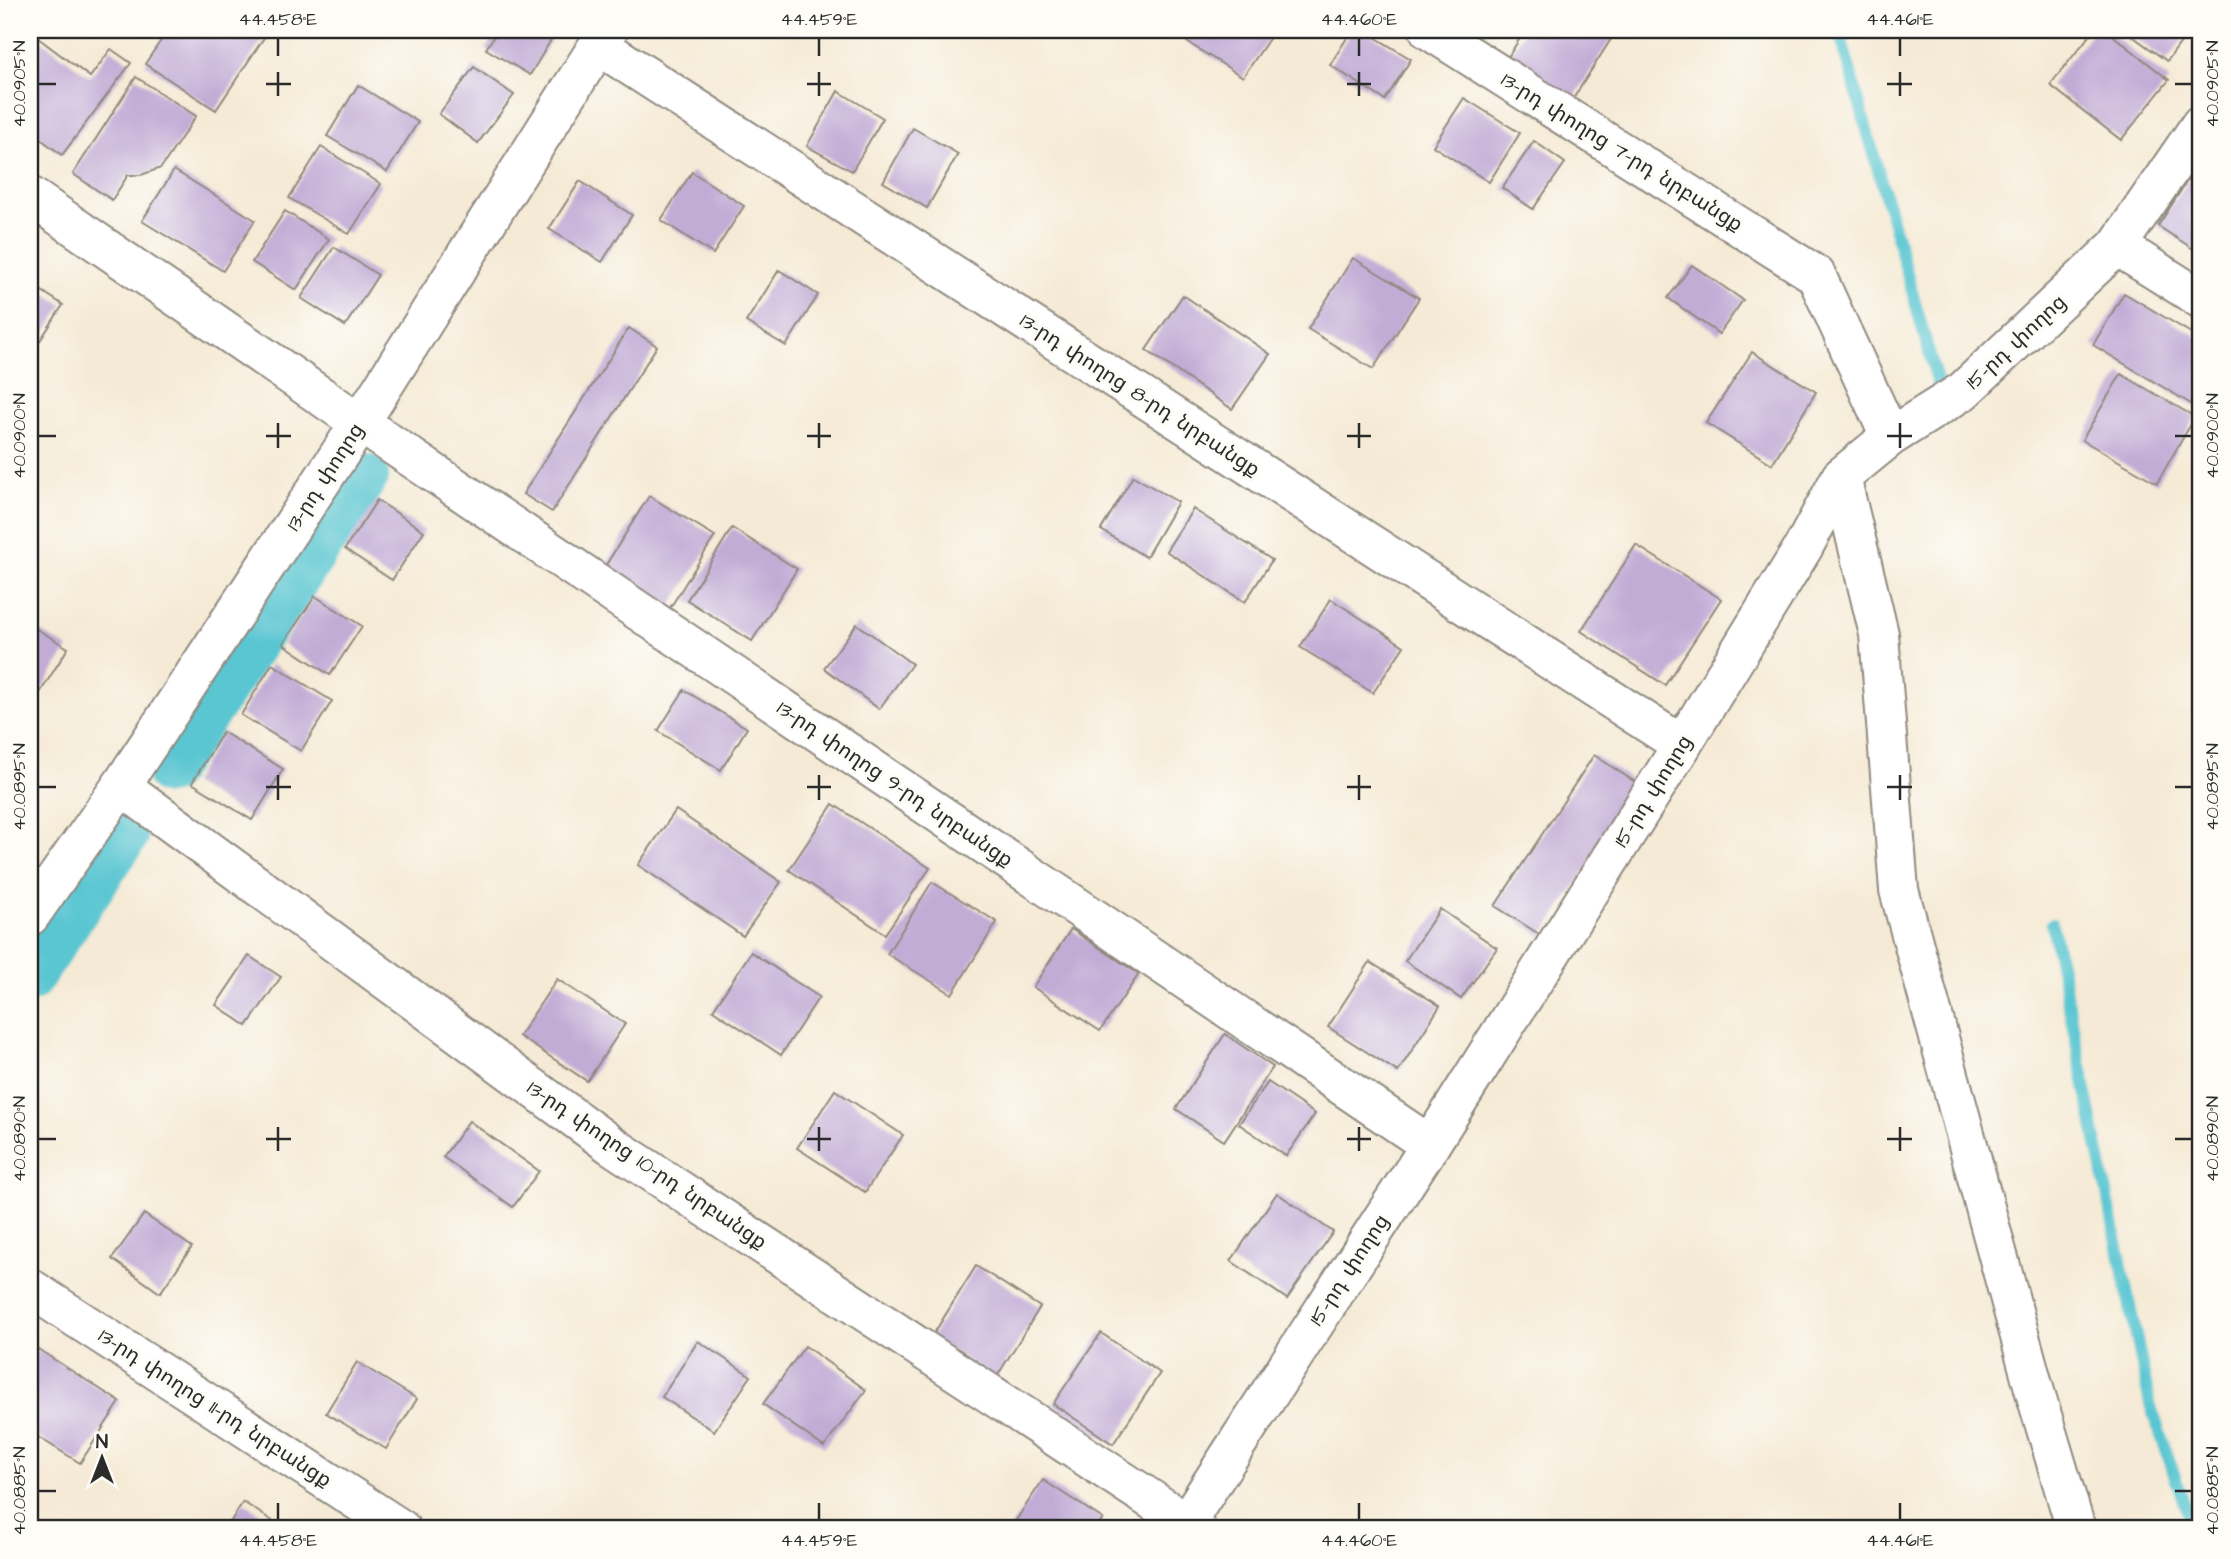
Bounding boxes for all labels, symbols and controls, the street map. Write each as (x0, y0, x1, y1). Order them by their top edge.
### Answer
text: 44.458°E (239, 7, 318, 32)
text: 44.459°E (781, 7, 858, 32)
text: 44.460°E (1321, 7, 1398, 32)
text: 44.461°E (1866, 7, 1934, 32)
text: 40.0905°N (7, 40, 32, 128)
text: 40.0905°N (2200, 40, 2225, 128)
street label: 13-րդ փողոց 7-րդ նրբանցք (1495, 65, 1749, 239)
street label: 15-րդ փողոց (1959, 288, 2073, 396)
street label: 13-րդ փողոց 8-րդ նրբանցք (1014, 306, 1266, 484)
text: 40.0900°N (7, 393, 32, 479)
text: 40.0900°N (2200, 393, 2225, 479)
street label: 13-րդ փողոց (279, 417, 371, 537)
street label: 13-րդ փողոց 9-րդ նրբանցք (771, 694, 1019, 874)
street label: 15-րդ փողոց (1607, 729, 1699, 853)
text: 40.0895°N (7, 743, 32, 831)
text: 40.0895°N (2200, 743, 2225, 831)
street label: 13-րդ փողոց 10-րդ նրբանցք (521, 1074, 773, 1256)
text: 40.0890°N (7, 1096, 32, 1182)
text: 40.0890°N (2200, 1096, 2225, 1182)
street label: 15-րդ փողոց (1302, 1209, 1396, 1331)
street label: 13-րդ փողոց 11-րդ նրբանցք (93, 1322, 337, 1494)
north arrow (66, 1422, 136, 1492)
text: N (96, 1429, 108, 1456)
text: 40.0885°N (7, 1447, 32, 1535)
text: 40.0885°N (2200, 1447, 2225, 1535)
text: 44.458°E (239, 1528, 318, 1553)
text: 44.459°E (781, 1528, 858, 1553)
text: 44.460°E (1321, 1528, 1398, 1553)
text: 44.461°E (1866, 1528, 1934, 1553)

